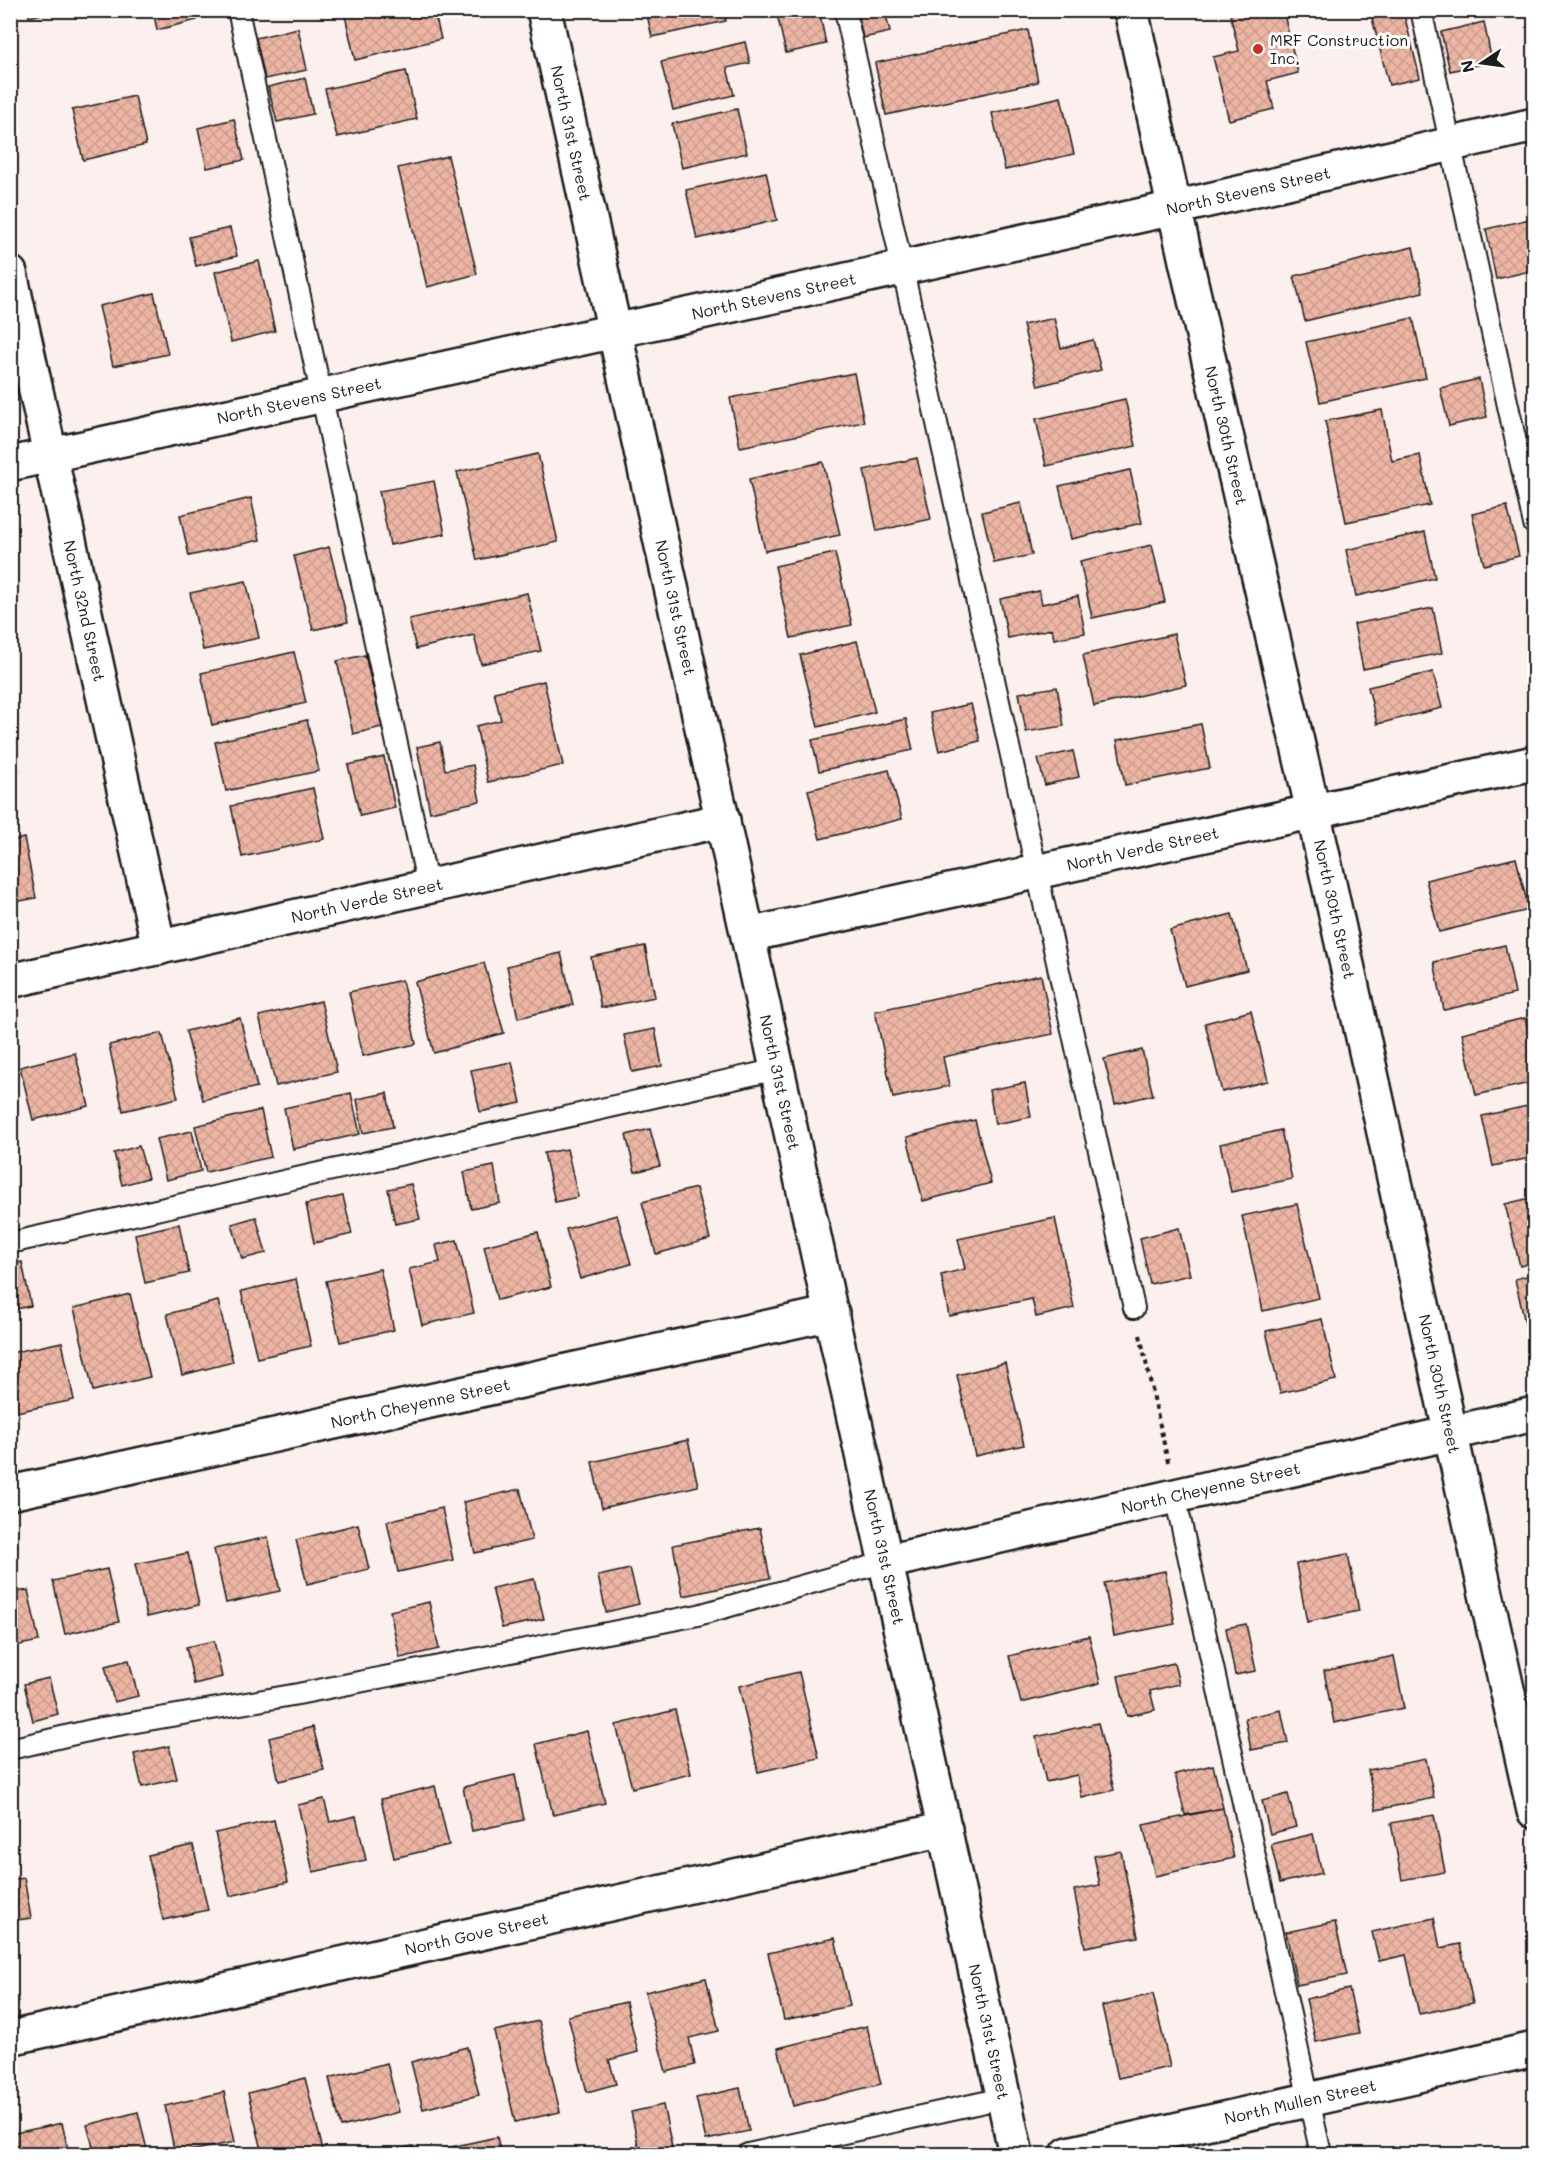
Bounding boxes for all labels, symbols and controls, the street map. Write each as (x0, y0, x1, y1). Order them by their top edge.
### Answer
place label: MRF Construction Inc. (1270, 29, 1408, 68)
north arrow (1452, 33, 1512, 93)
marker: MRF Construction Inc. (1251, 42, 1265, 56)
text: N (1455, 58, 1478, 75)
street label: North 31st Street (546, 63, 597, 203)
street label: North Stevens Street (1164, 161, 1332, 219)
street label: North Stevens Street (690, 267, 858, 324)
street label: North 30th Street (1201, 364, 1253, 507)
street label: North Stevens Street (215, 372, 383, 428)
street label: North 32nd Street (59, 538, 111, 683)
street label: North 31st Street (651, 538, 701, 677)
street label: North Verde Street (1065, 821, 1220, 875)
street label: North 30th Street (1310, 838, 1361, 981)
street label: North Verde Street (289, 873, 445, 927)
street label: North 31st Street (755, 1013, 806, 1152)
street label: North 30th Street (1414, 1312, 1466, 1455)
street label: North Cheyenne Street (329, 1373, 512, 1432)
street label: North Cheyenne Street (1119, 1457, 1302, 1518)
street label: North 31st Street (860, 1487, 910, 1627)
street label: North Gove Street (403, 1907, 550, 1959)
street label: North 31st Street (964, 1962, 1015, 2101)
street label: North Mullen Street (1222, 2074, 1378, 2128)

